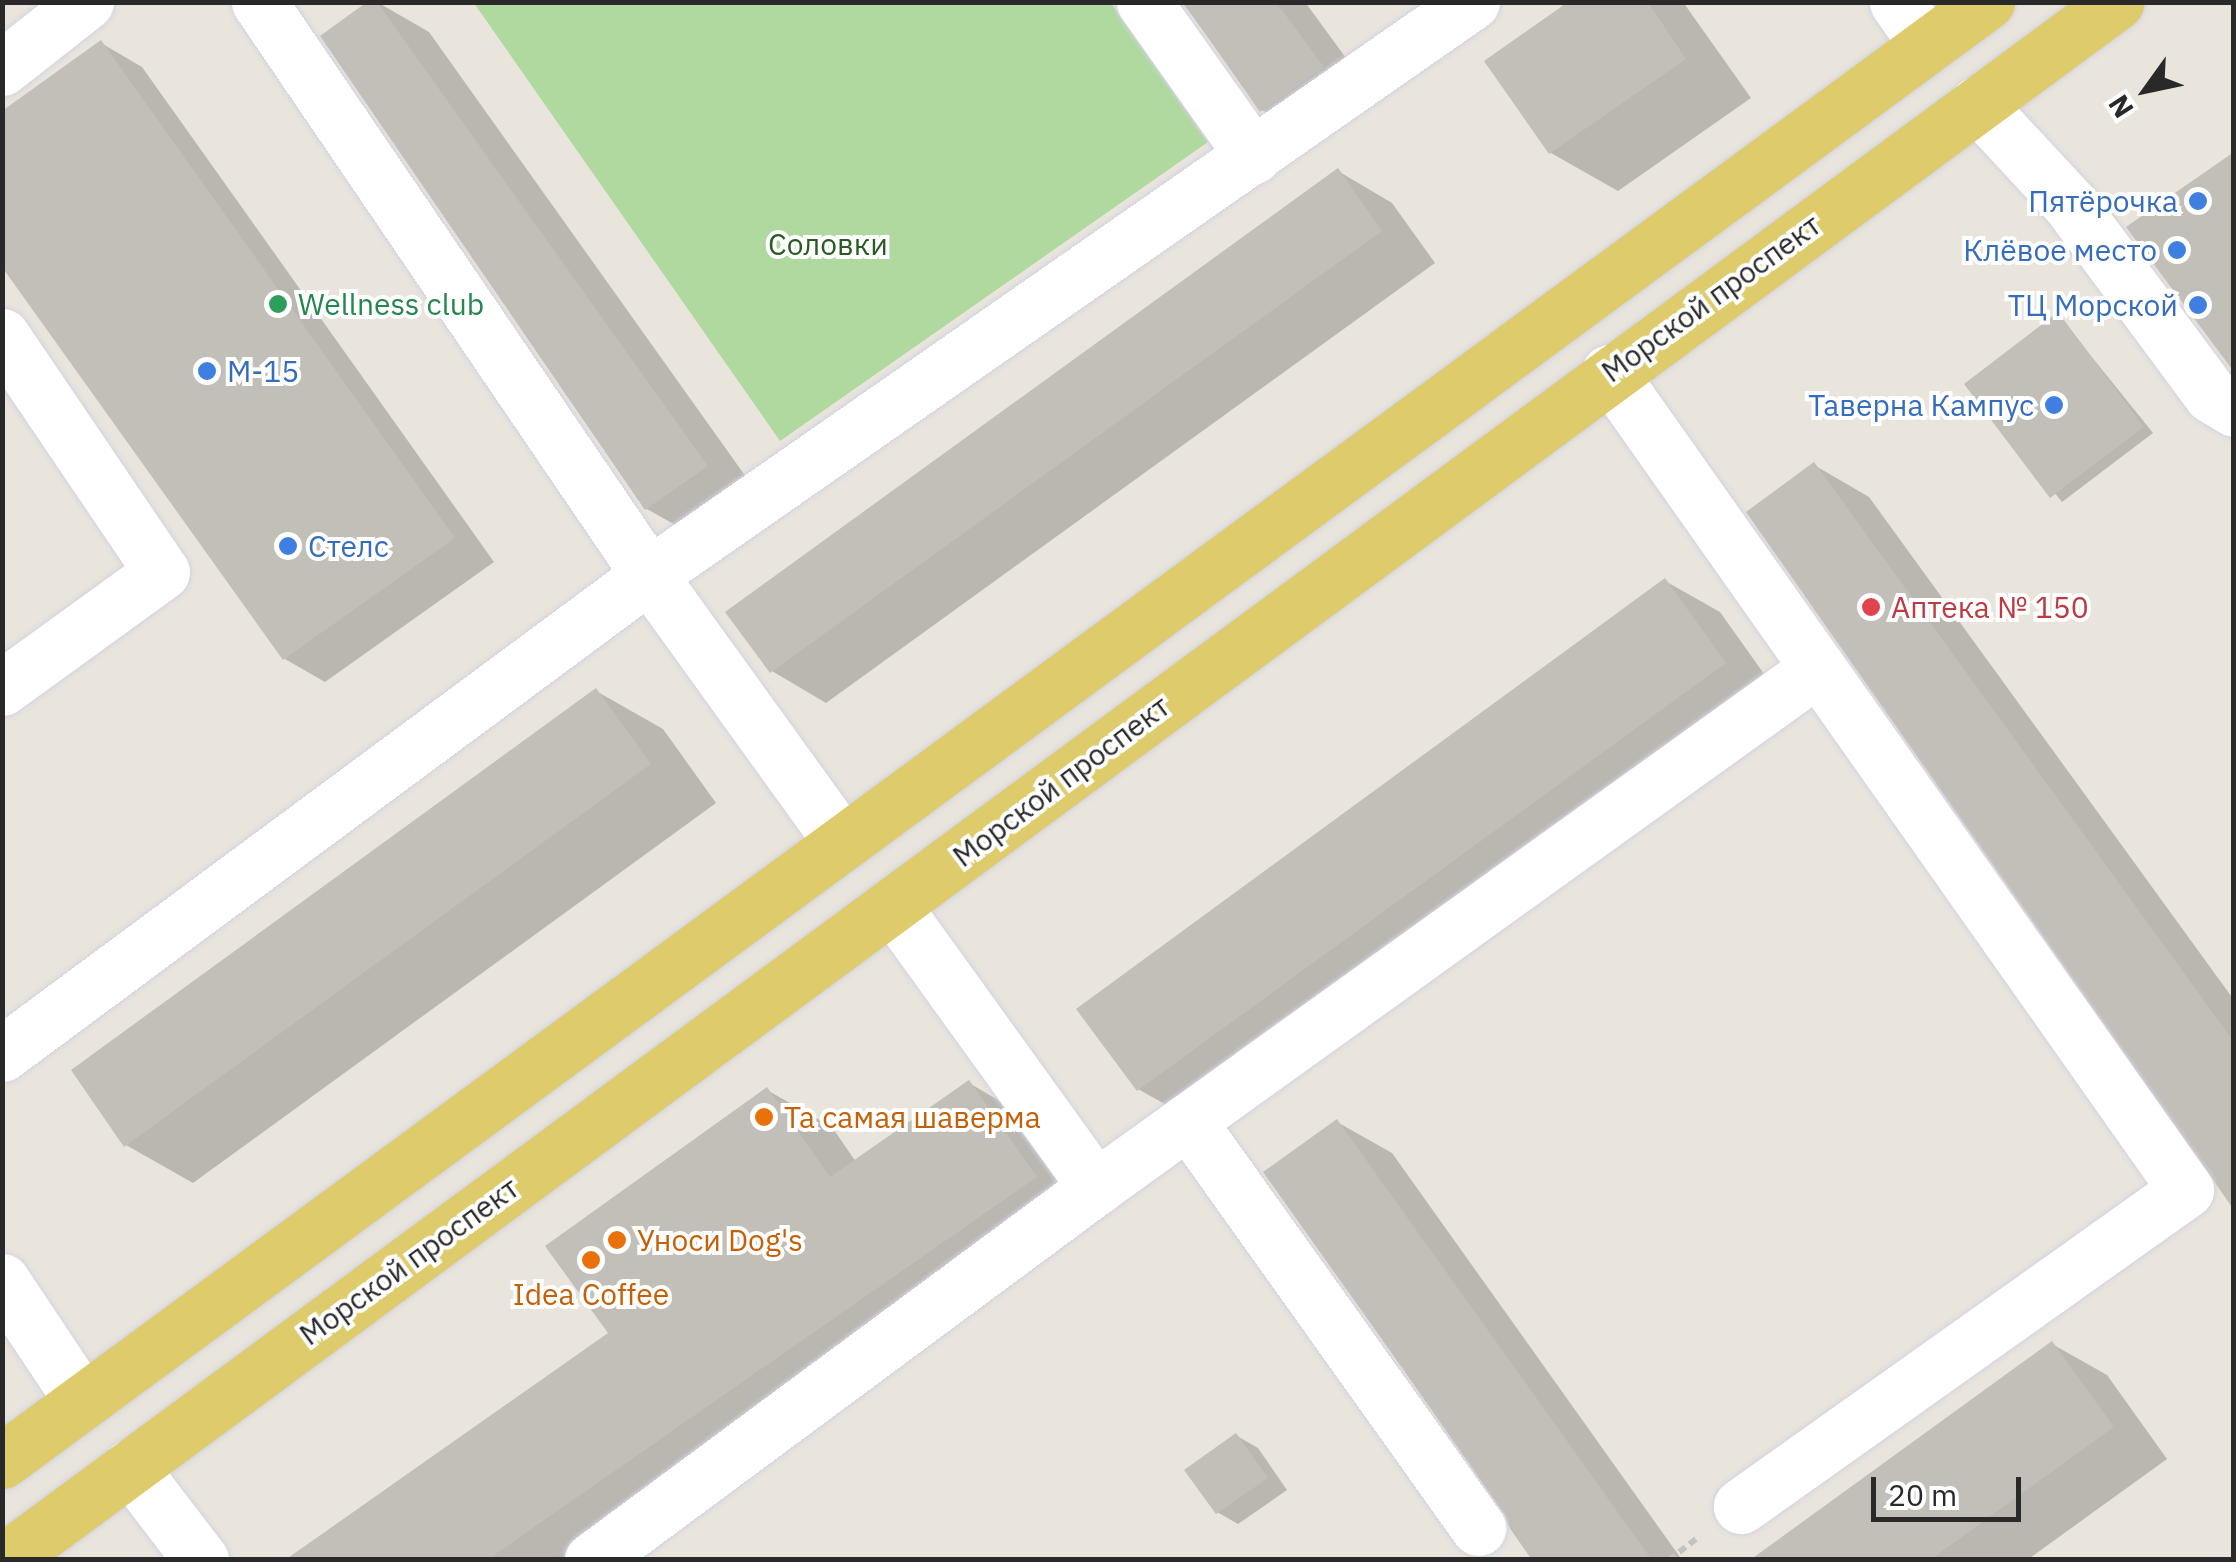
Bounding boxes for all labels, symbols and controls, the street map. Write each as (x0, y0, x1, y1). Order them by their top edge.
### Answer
north arrow (2096, 40, 2196, 140)
text: N (2099, 88, 2141, 125)
place label: Пятёрочка (2028, 183, 2178, 219)
marker: Пятёрочка (2187, 190, 2209, 212)
street label: Морской проспект (1594, 206, 1828, 390)
park label: Соловки (768, 226, 888, 262)
place label: Клёвое место (1963, 232, 2157, 268)
marker: Клёвое место (2166, 239, 2188, 261)
place label: Wellness club (298, 286, 484, 322)
place label: ТЦ Морской (2008, 287, 2178, 323)
marker: Wellness club (267, 293, 289, 315)
marker: ТЦ Морской (2187, 294, 2209, 316)
place label: М-15 (227, 353, 299, 389)
marker: М-15 (196, 360, 218, 382)
place label: Таверна Кампус (1808, 387, 2034, 423)
marker: Таверна Кампус (2043, 394, 2065, 416)
place label: Стелс (308, 528, 389, 564)
marker: Стелс (277, 535, 299, 557)
place label: Аптека № 150 (1891, 589, 2089, 625)
marker: Аптека № 150 (1860, 596, 1882, 618)
street label: Морской проспект (946, 688, 1176, 874)
place label: Та самая шаверма (784, 1099, 1041, 1135)
marker: Та самая шаверма (753, 1106, 775, 1128)
street label: Морской проспект (292, 1169, 526, 1353)
place label: Уноси Dog's (637, 1222, 803, 1258)
marker: Уноси Dog's (606, 1229, 628, 1251)
marker: Idea Coffee (580, 1249, 602, 1271)
place label: Idea Coffee (513, 1276, 669, 1312)
scale bar (1876, 1457, 2026, 1519)
text: 20 m (1888, 1475, 1957, 1514)

